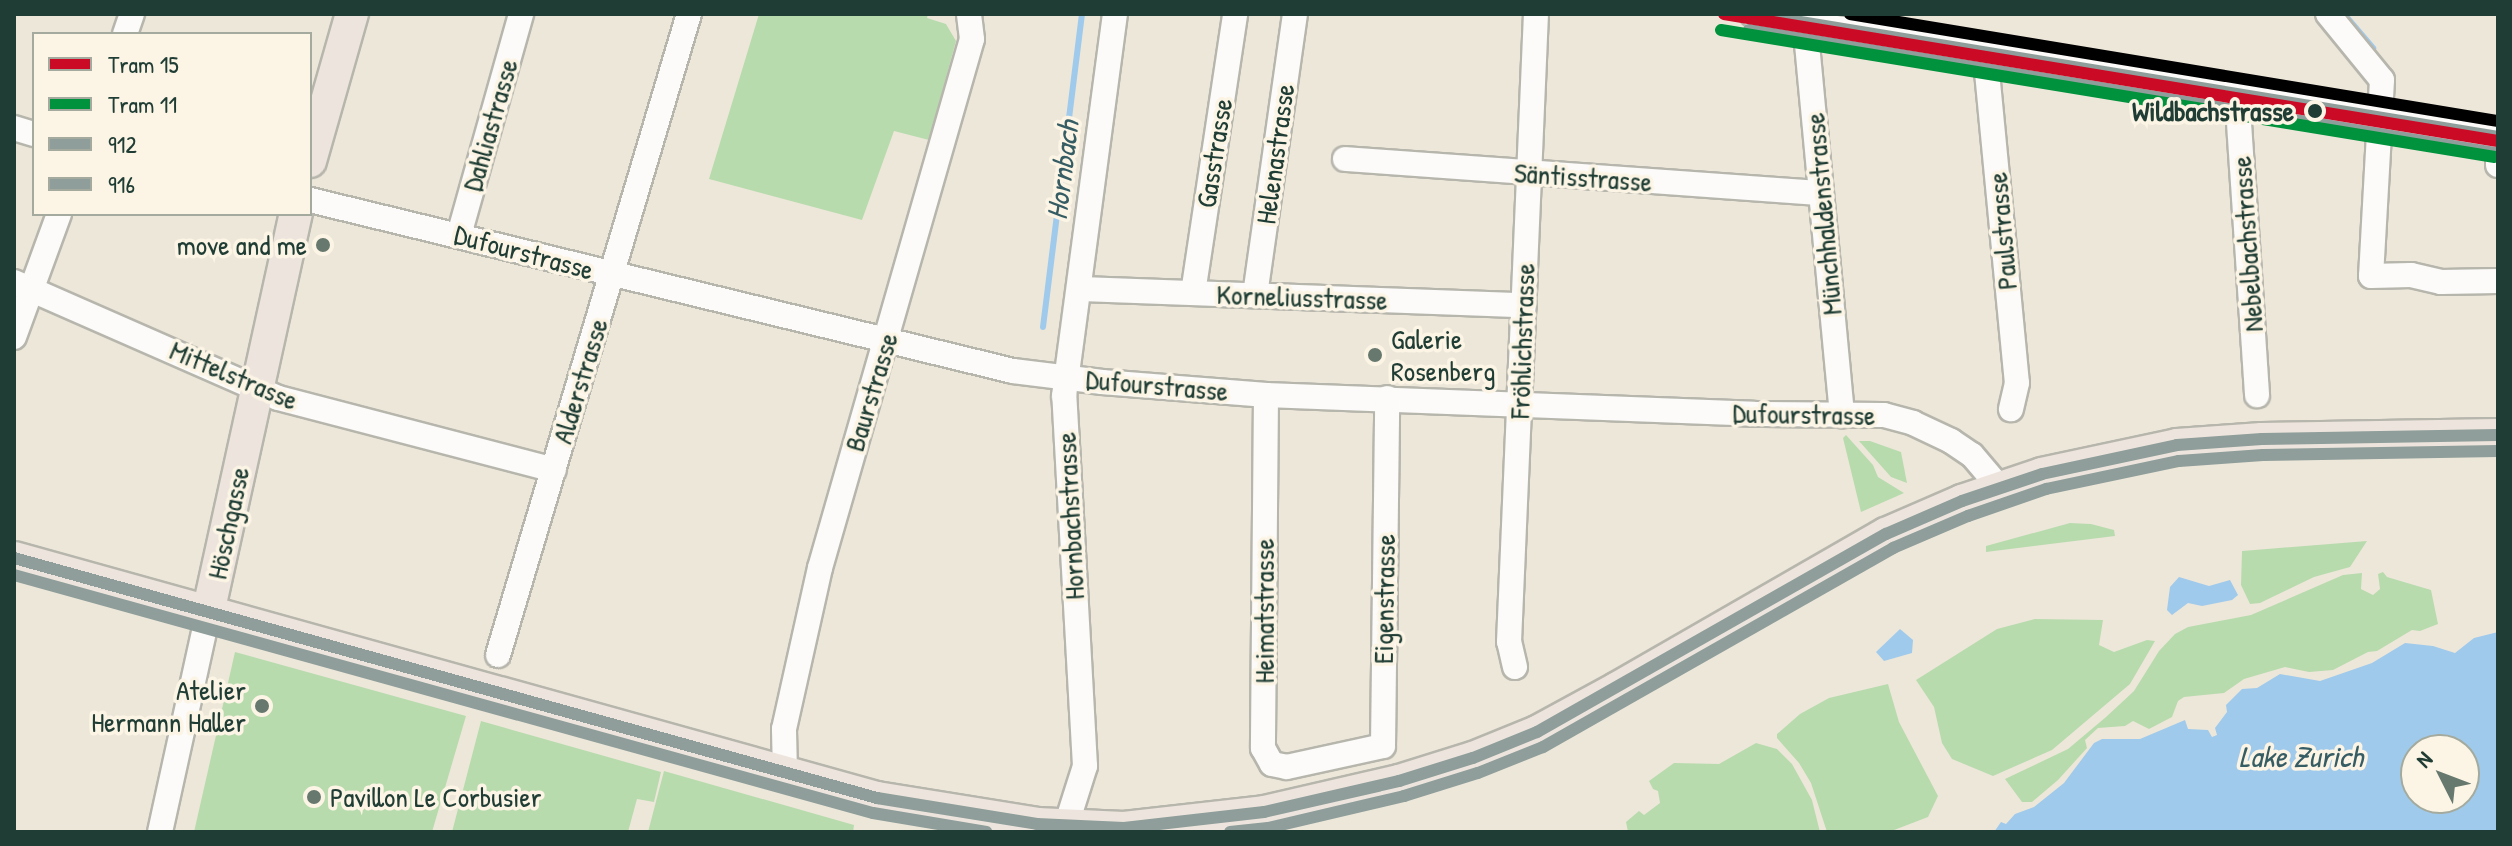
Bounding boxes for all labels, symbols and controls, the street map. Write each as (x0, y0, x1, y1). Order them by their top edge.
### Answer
legend (32, 32, 312, 216)
text: Tram 15 (108, 48, 179, 80)
street label: Dahliastrasse (455, 55, 525, 195)
street label: Helenastrasse (1249, 82, 1301, 226)
text: Tram 11 (108, 88, 177, 120)
place label: Wildbachstrasse (2132, 94, 2294, 128)
street label: Gasstrasse (1189, 96, 1239, 210)
marker: Wildbachstrasse (2301, 97, 2329, 125)
street label: Münchhaldenstrasse (1797, 111, 1849, 317)
water label: Hornbach (1038, 118, 1086, 222)
text: 912 (108, 128, 137, 160)
street label: Säntisstrasse (1513, 155, 1653, 199)
street label: Nebelbachstrasse (2224, 155, 2270, 333)
text: 916 (108, 168, 135, 200)
street label: Paulstrasse (1980, 171, 2024, 291)
street label: Dufourstrasse (451, 217, 597, 287)
place label: move and me (177, 228, 307, 262)
marker: move and me (314, 236, 332, 254)
street label: Fröhlichstrasse (1502, 263, 1542, 419)
street label: Korneliusstrasse (1216, 277, 1388, 317)
street label: Alderstrasse (545, 314, 615, 448)
place label: Galerie Rosenberg (1391, 322, 1495, 388)
street label: Baurstrasse (837, 329, 905, 455)
street label: Mittelstrasse (165, 333, 303, 417)
marker: Galerie Rosenberg (1366, 346, 1384, 364)
street label: Dufourstrasse (1084, 362, 1230, 408)
street label: Dufourstrasse (1732, 396, 1876, 432)
street label: Hornbachstrasse (1049, 431, 1091, 601)
street label: Höschgasse (200, 464, 256, 582)
street label: Eigenstrasse (1366, 534, 1402, 664)
street label: Heimatstrasse (1247, 538, 1281, 684)
place label: Atelier Hermann Haller (91, 673, 246, 739)
marker: Atelier Hermann Haller (253, 697, 271, 715)
north arrow (2400, 734, 2480, 814)
water label: Lake Zurich (2239, 738, 2363, 774)
text: N (2409, 745, 2439, 774)
place label: Pavillon Le Corbusier (330, 780, 541, 814)
marker: Pavillon Le Corbusier (305, 788, 323, 806)

